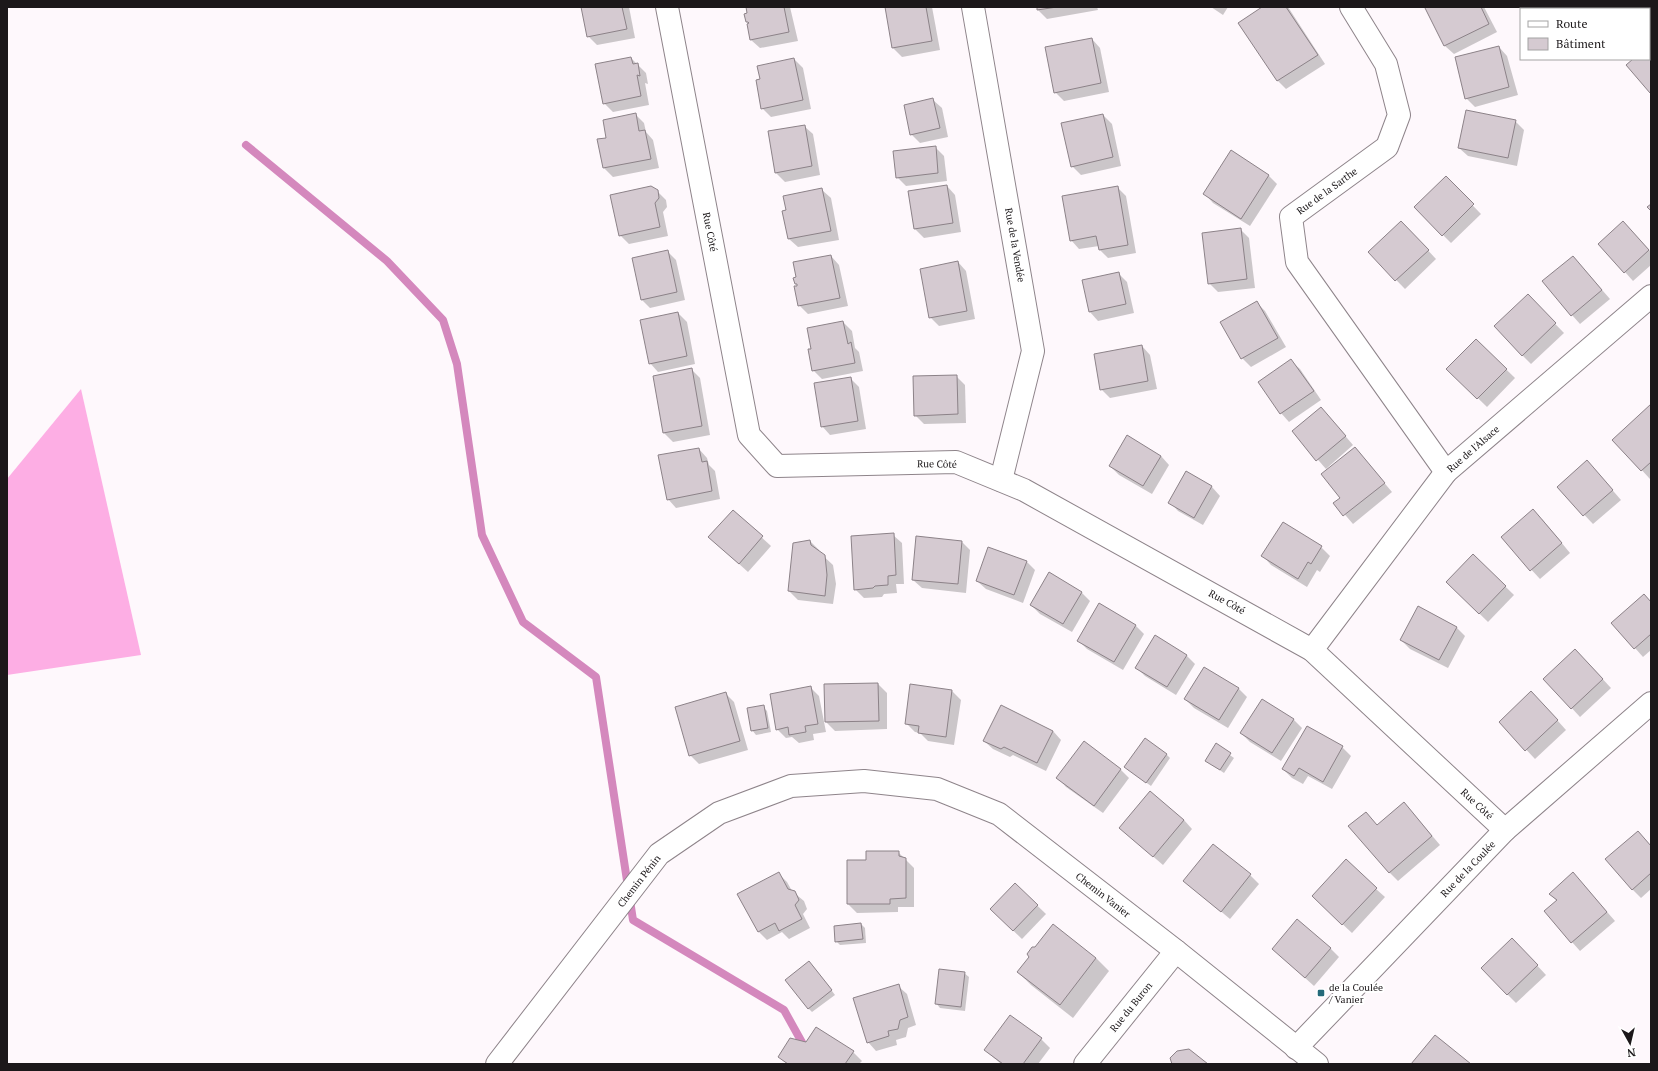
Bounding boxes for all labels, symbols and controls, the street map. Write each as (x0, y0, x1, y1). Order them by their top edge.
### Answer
legend (1520, 8, 1650, 60)
text: Route (1556, 16, 1587, 31)
text: Bâtiment (1556, 36, 1606, 51)
street label: Rue de la Sarthe (1294, 165, 1360, 217)
street label: Rue de la Vendée (1002, 207, 1028, 283)
street label: Rue Côté (700, 211, 720, 253)
street label: Rue de l'Alsace (1444, 423, 1502, 475)
street label: Rue Côté (917, 457, 957, 471)
street label: Rue Côté (1206, 587, 1248, 617)
street label: Rue Côté (1458, 786, 1496, 822)
street label: Rue de la Coulée (1438, 838, 1498, 900)
street label: Chemin Pénin (615, 852, 664, 910)
street label: Chemin Vanier (1073, 870, 1133, 921)
street label: Rue du Buron (1107, 979, 1155, 1035)
place label: de la Coulée / Vanier (1328, 981, 1383, 1006)
marker: de la Coulée / Vanier (1316, 988, 1326, 998)
north arrow (1610, 1023, 1650, 1063)
text: N (1626, 1045, 1636, 1061)

